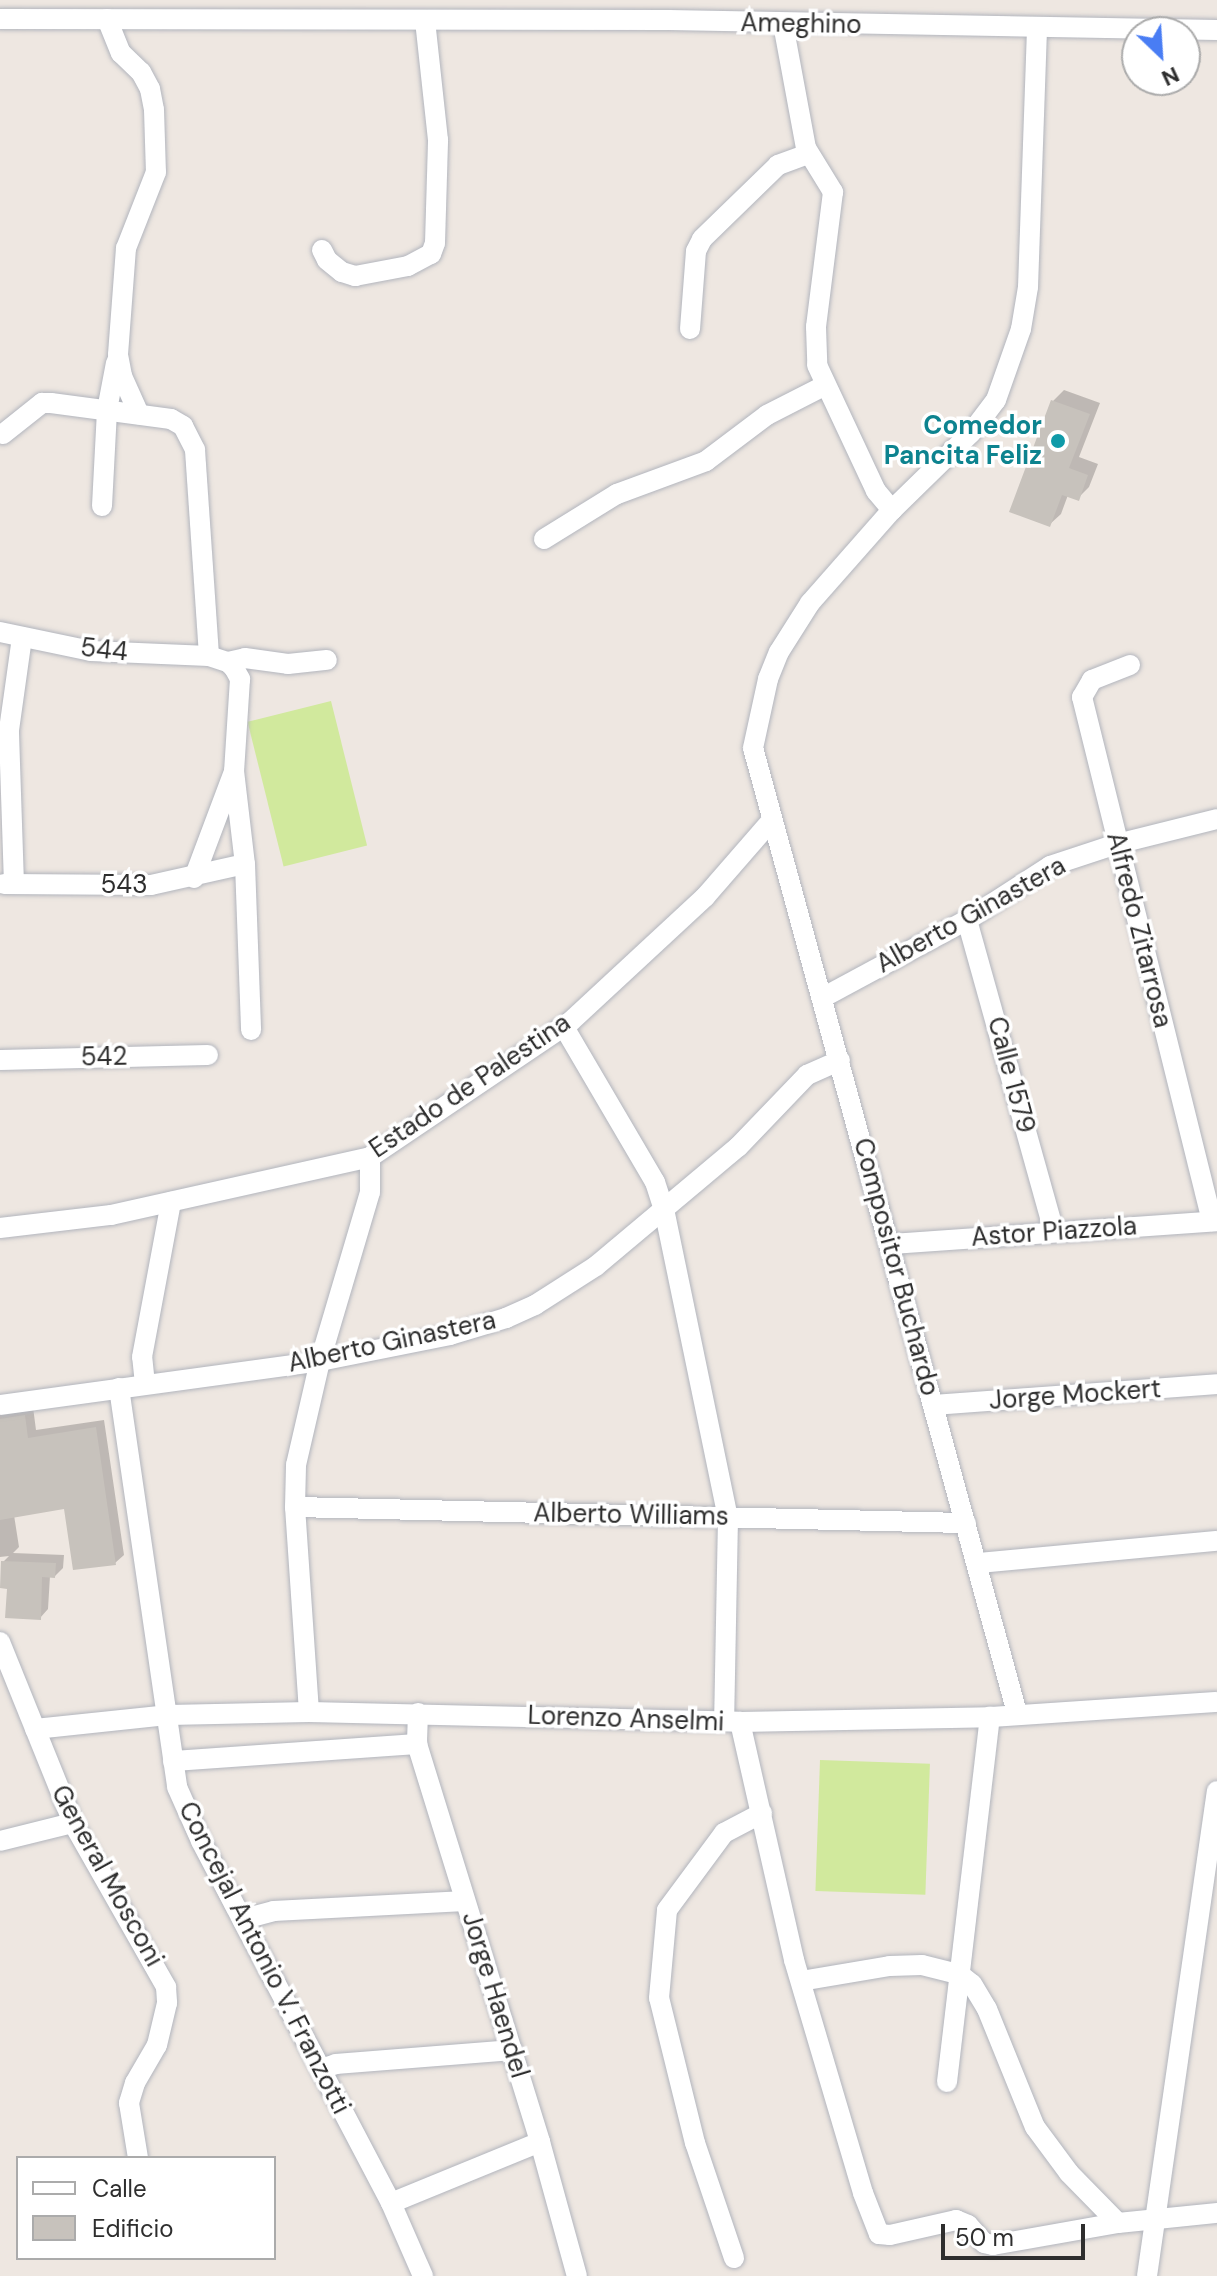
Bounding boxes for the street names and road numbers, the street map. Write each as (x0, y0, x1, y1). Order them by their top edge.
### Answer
street label: Ameghino (740, 7, 862, 41)
street label: 544 (79, 632, 129, 668)
street label: Alfredo Zitarrosa (1100, 829, 1178, 1031)
street label: Alberto Ginastera (871, 850, 1071, 980)
street label: 543 (100, 869, 148, 901)
street label: Estado de Palestina (364, 1007, 576, 1165)
street label: Calle 1579 (981, 1013, 1041, 1137)
street label: 542 (80, 1041, 128, 1073)
street label: Compositor Buchardo (847, 1135, 945, 1399)
street label: Astor Piazzola (970, 1211, 1138, 1253)
street label: Alberto Ginastera (285, 1305, 499, 1379)
street label: Jorge Mockert (988, 1373, 1162, 1417)
street label: Alberto Williams (533, 1498, 729, 1532)
street label: Lorenzo Anselmi (527, 1700, 725, 1738)
street label: General Mosconi (44, 1780, 170, 1972)
street label: Concejal Antonio V. Franzotti (172, 1797, 356, 2119)
street label: Jorge Haendel (455, 1908, 535, 2082)

